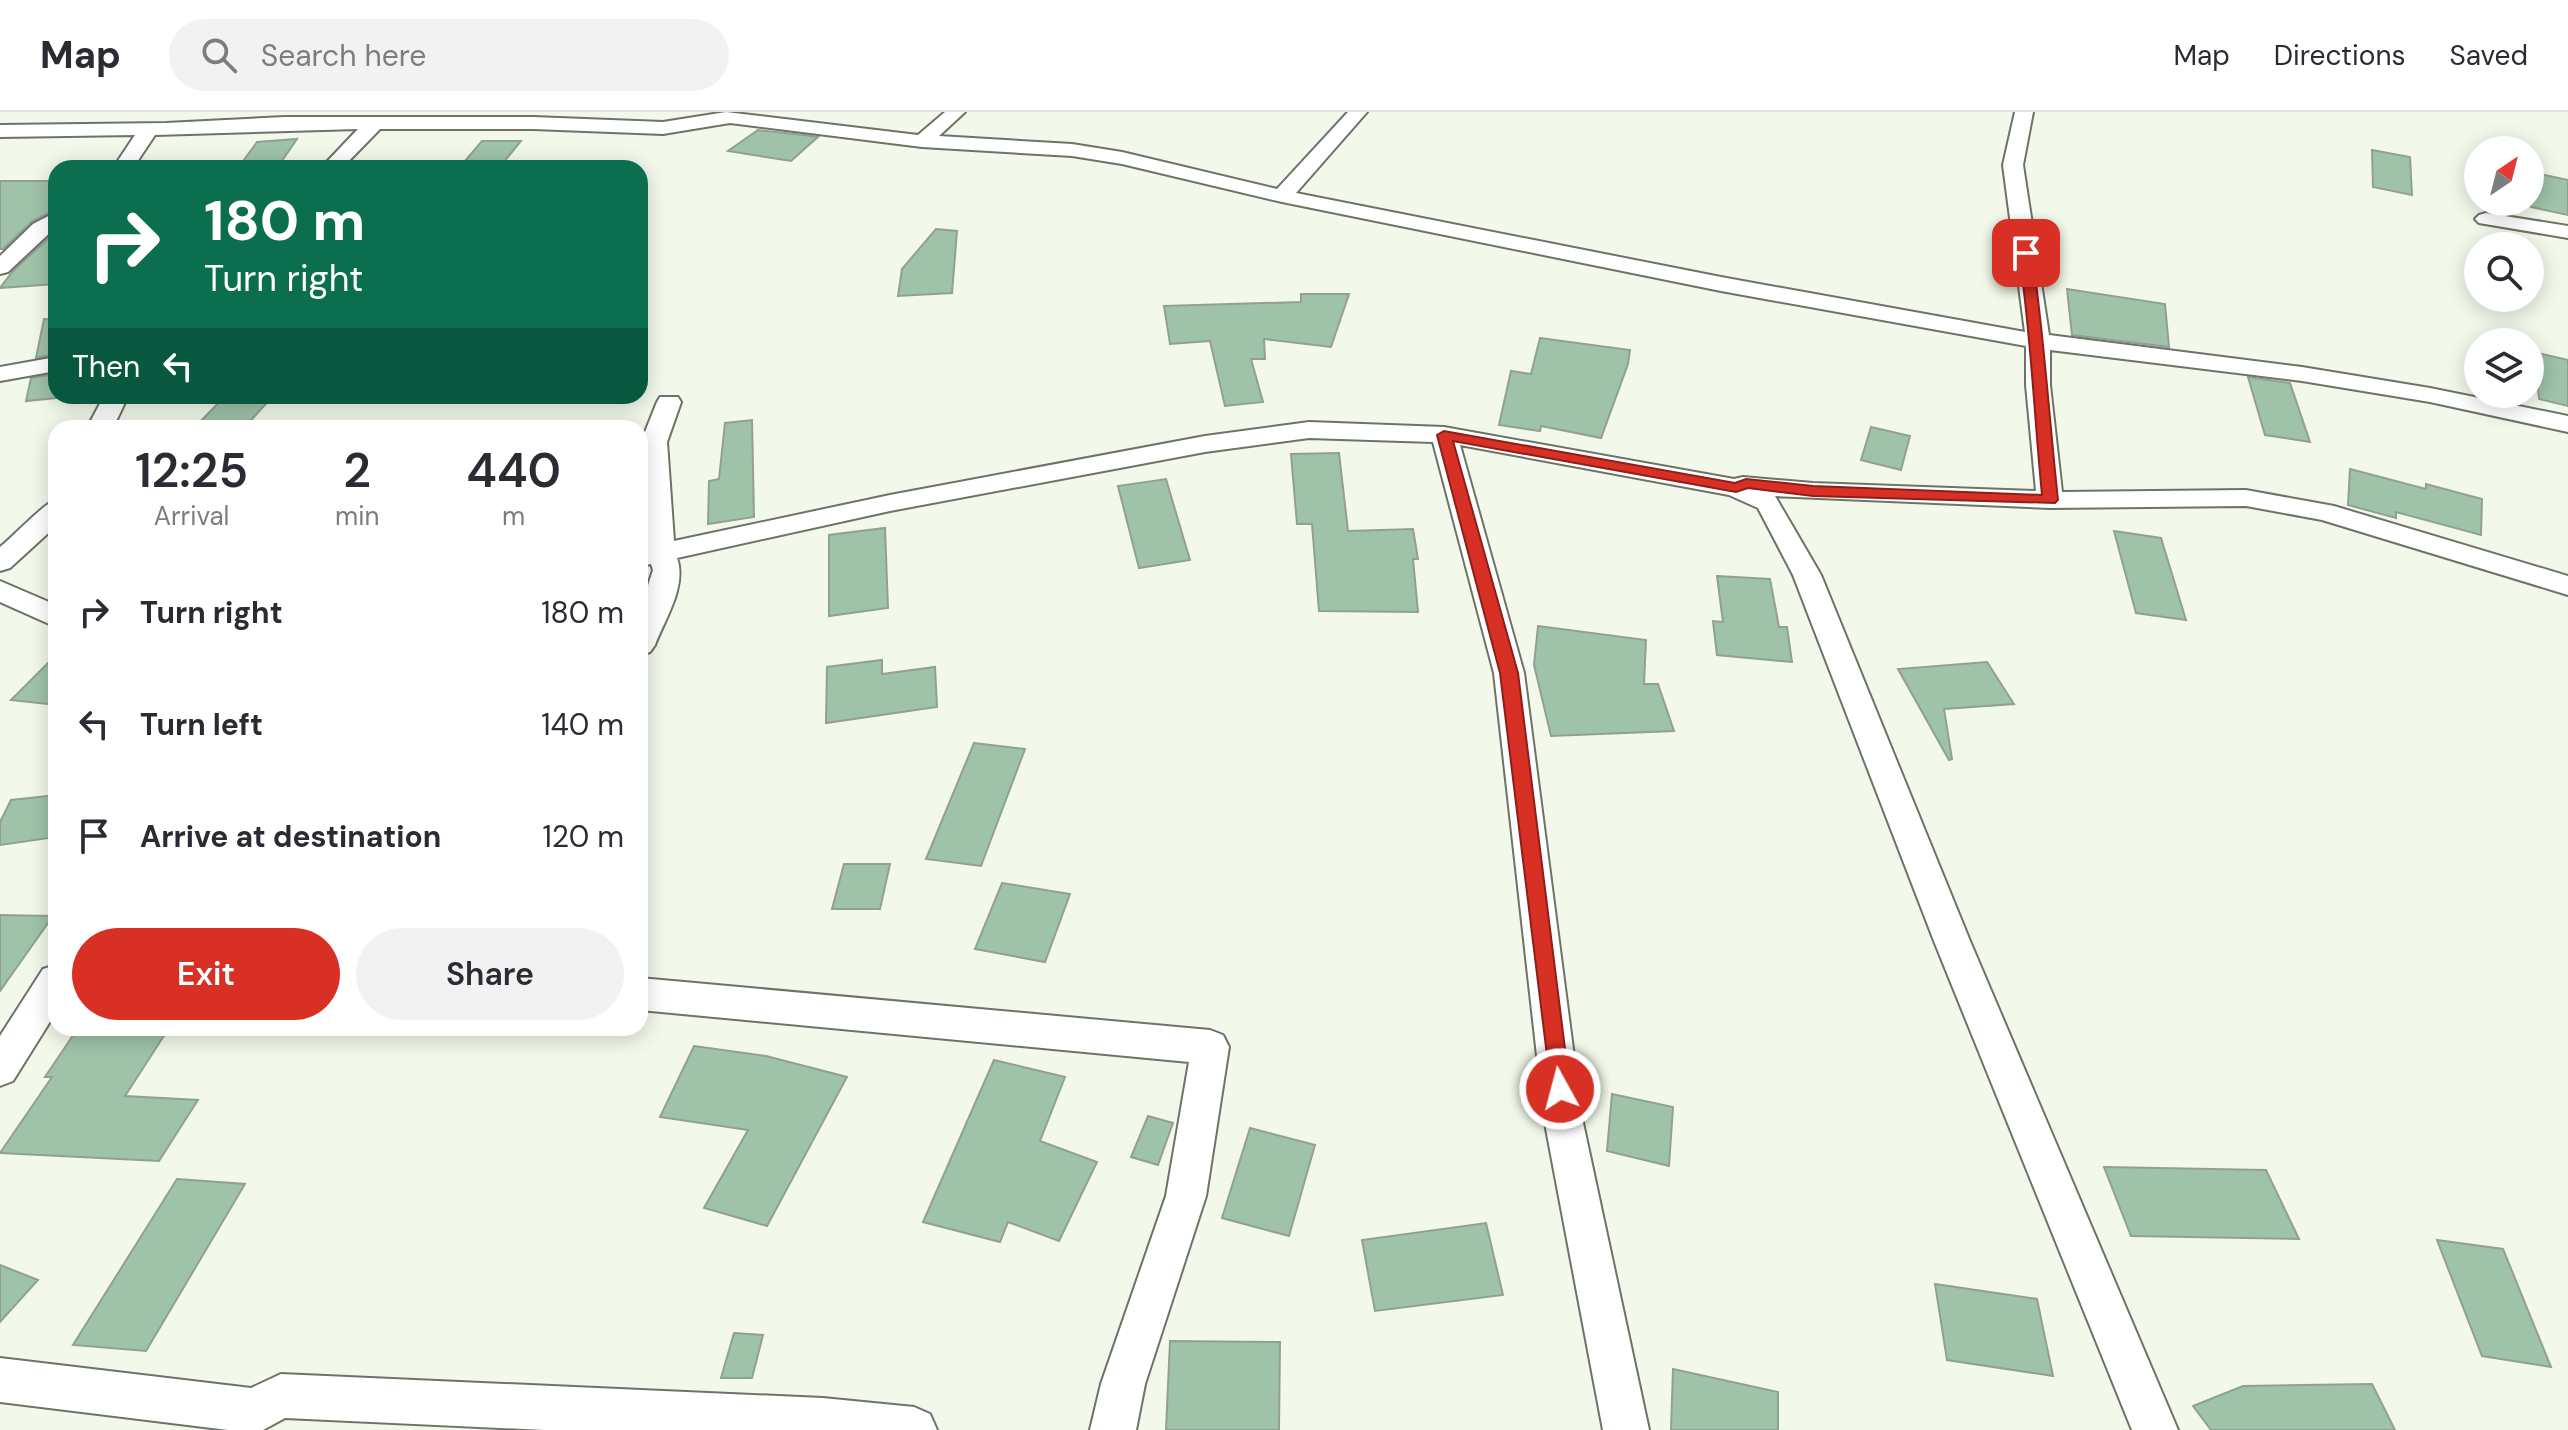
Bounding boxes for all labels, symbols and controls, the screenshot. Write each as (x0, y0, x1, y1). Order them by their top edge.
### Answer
search box (169, 19, 729, 91)
text: Map (40, 30, 121, 80)
icon: search (197, 33, 241, 77)
text: Search here (261, 36, 426, 75)
text: Map (2173, 37, 2230, 74)
text: Directions (2274, 37, 2406, 74)
text: Saved (2450, 37, 2528, 74)
north arrow (2464, 136, 2544, 216)
map controls (2464, 136, 2544, 408)
text: 180 m (204, 184, 365, 257)
icon: right (72, 192, 176, 296)
pin (1992, 219, 2060, 287)
icon: arrive (2004, 231, 2048, 275)
button: search (2464, 232, 2544, 312)
text: Turn right (204, 255, 363, 302)
button: layers (2464, 328, 2544, 408)
icon: left (156, 344, 200, 388)
text: Then (72, 347, 140, 386)
text: 12:25 (135, 439, 248, 502)
text: 2 (343, 439, 371, 502)
text: 440 (466, 439, 561, 502)
text: Arrival (154, 499, 229, 533)
text: min (335, 499, 379, 533)
text: m (502, 499, 525, 533)
icon: right (72, 590, 116, 634)
text: Turn right (140, 593, 283, 632)
text: 180 m (541, 593, 624, 632)
icon: left (72, 702, 116, 746)
text: Turn left (140, 705, 263, 744)
text: 140 m (541, 705, 624, 744)
icon: arrive (72, 814, 116, 858)
text: Arrive at destination (140, 817, 441, 856)
text: 120 m (542, 817, 624, 856)
button: Exit (72, 928, 340, 1020)
button: Share (356, 928, 624, 1020)
position arrow (1518, 1047, 1602, 1131)

